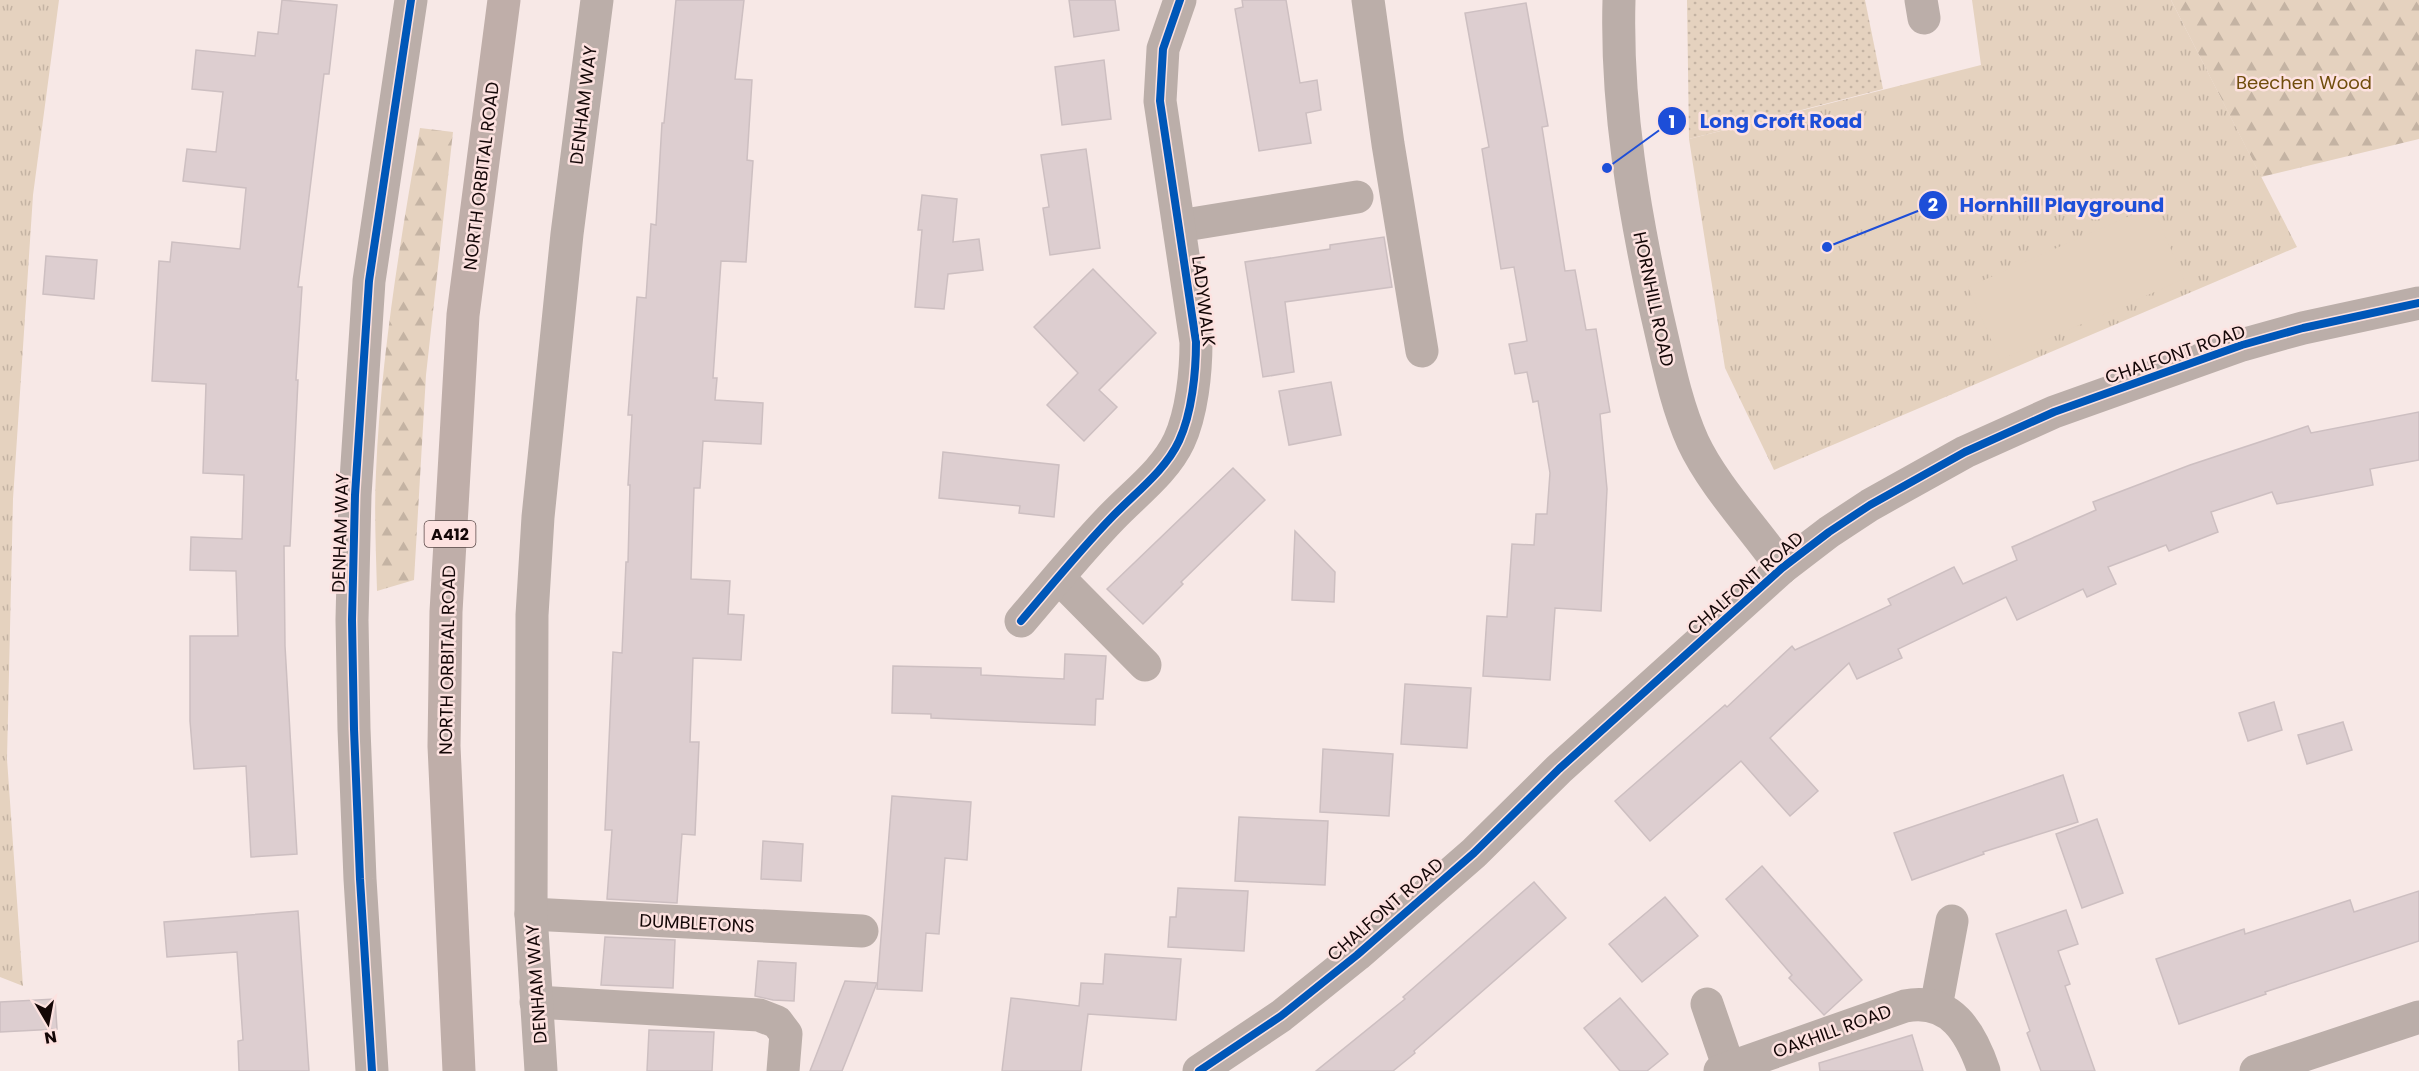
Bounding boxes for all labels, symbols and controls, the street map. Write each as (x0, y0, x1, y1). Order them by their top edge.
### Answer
street label: DENHAM WAY (563, 44, 603, 166)
park label: Beechen Wood (2236, 70, 2372, 95)
street label: NORTH ORBITAL ROAD (457, 80, 505, 272)
callout: Long Croft Road (1657, 102, 1874, 140)
text: Long Croft Road (1700, 107, 1862, 135)
text: 1 (1669, 109, 1675, 134)
callout: Hornhill Playground (1918, 186, 2177, 224)
text: Hornhill Playground (1960, 191, 2164, 219)
text: 2 (1928, 192, 1938, 217)
street label: HORNHILL ROAD (1627, 229, 1681, 369)
street label: LADYWALK (1186, 254, 1222, 348)
street label: CHALFONT ROAD (2102, 318, 2248, 390)
street label: DENHAM WAY (325, 472, 355, 593)
road number: A412 (424, 521, 476, 547)
street label: CHALFONT ROAD (1681, 525, 1809, 641)
street label: NORTH ORBITAL ROAD (433, 565, 461, 755)
street label: CHALFONT ROAD (1321, 851, 1449, 967)
street label: DUMBLETONS (639, 907, 755, 939)
street label: DENHAM WAY (519, 923, 553, 1045)
north arrow (18, 993, 78, 1053)
street label: OAKHILL ROAD (1769, 998, 1895, 1064)
text: N (43, 1025, 58, 1050)

